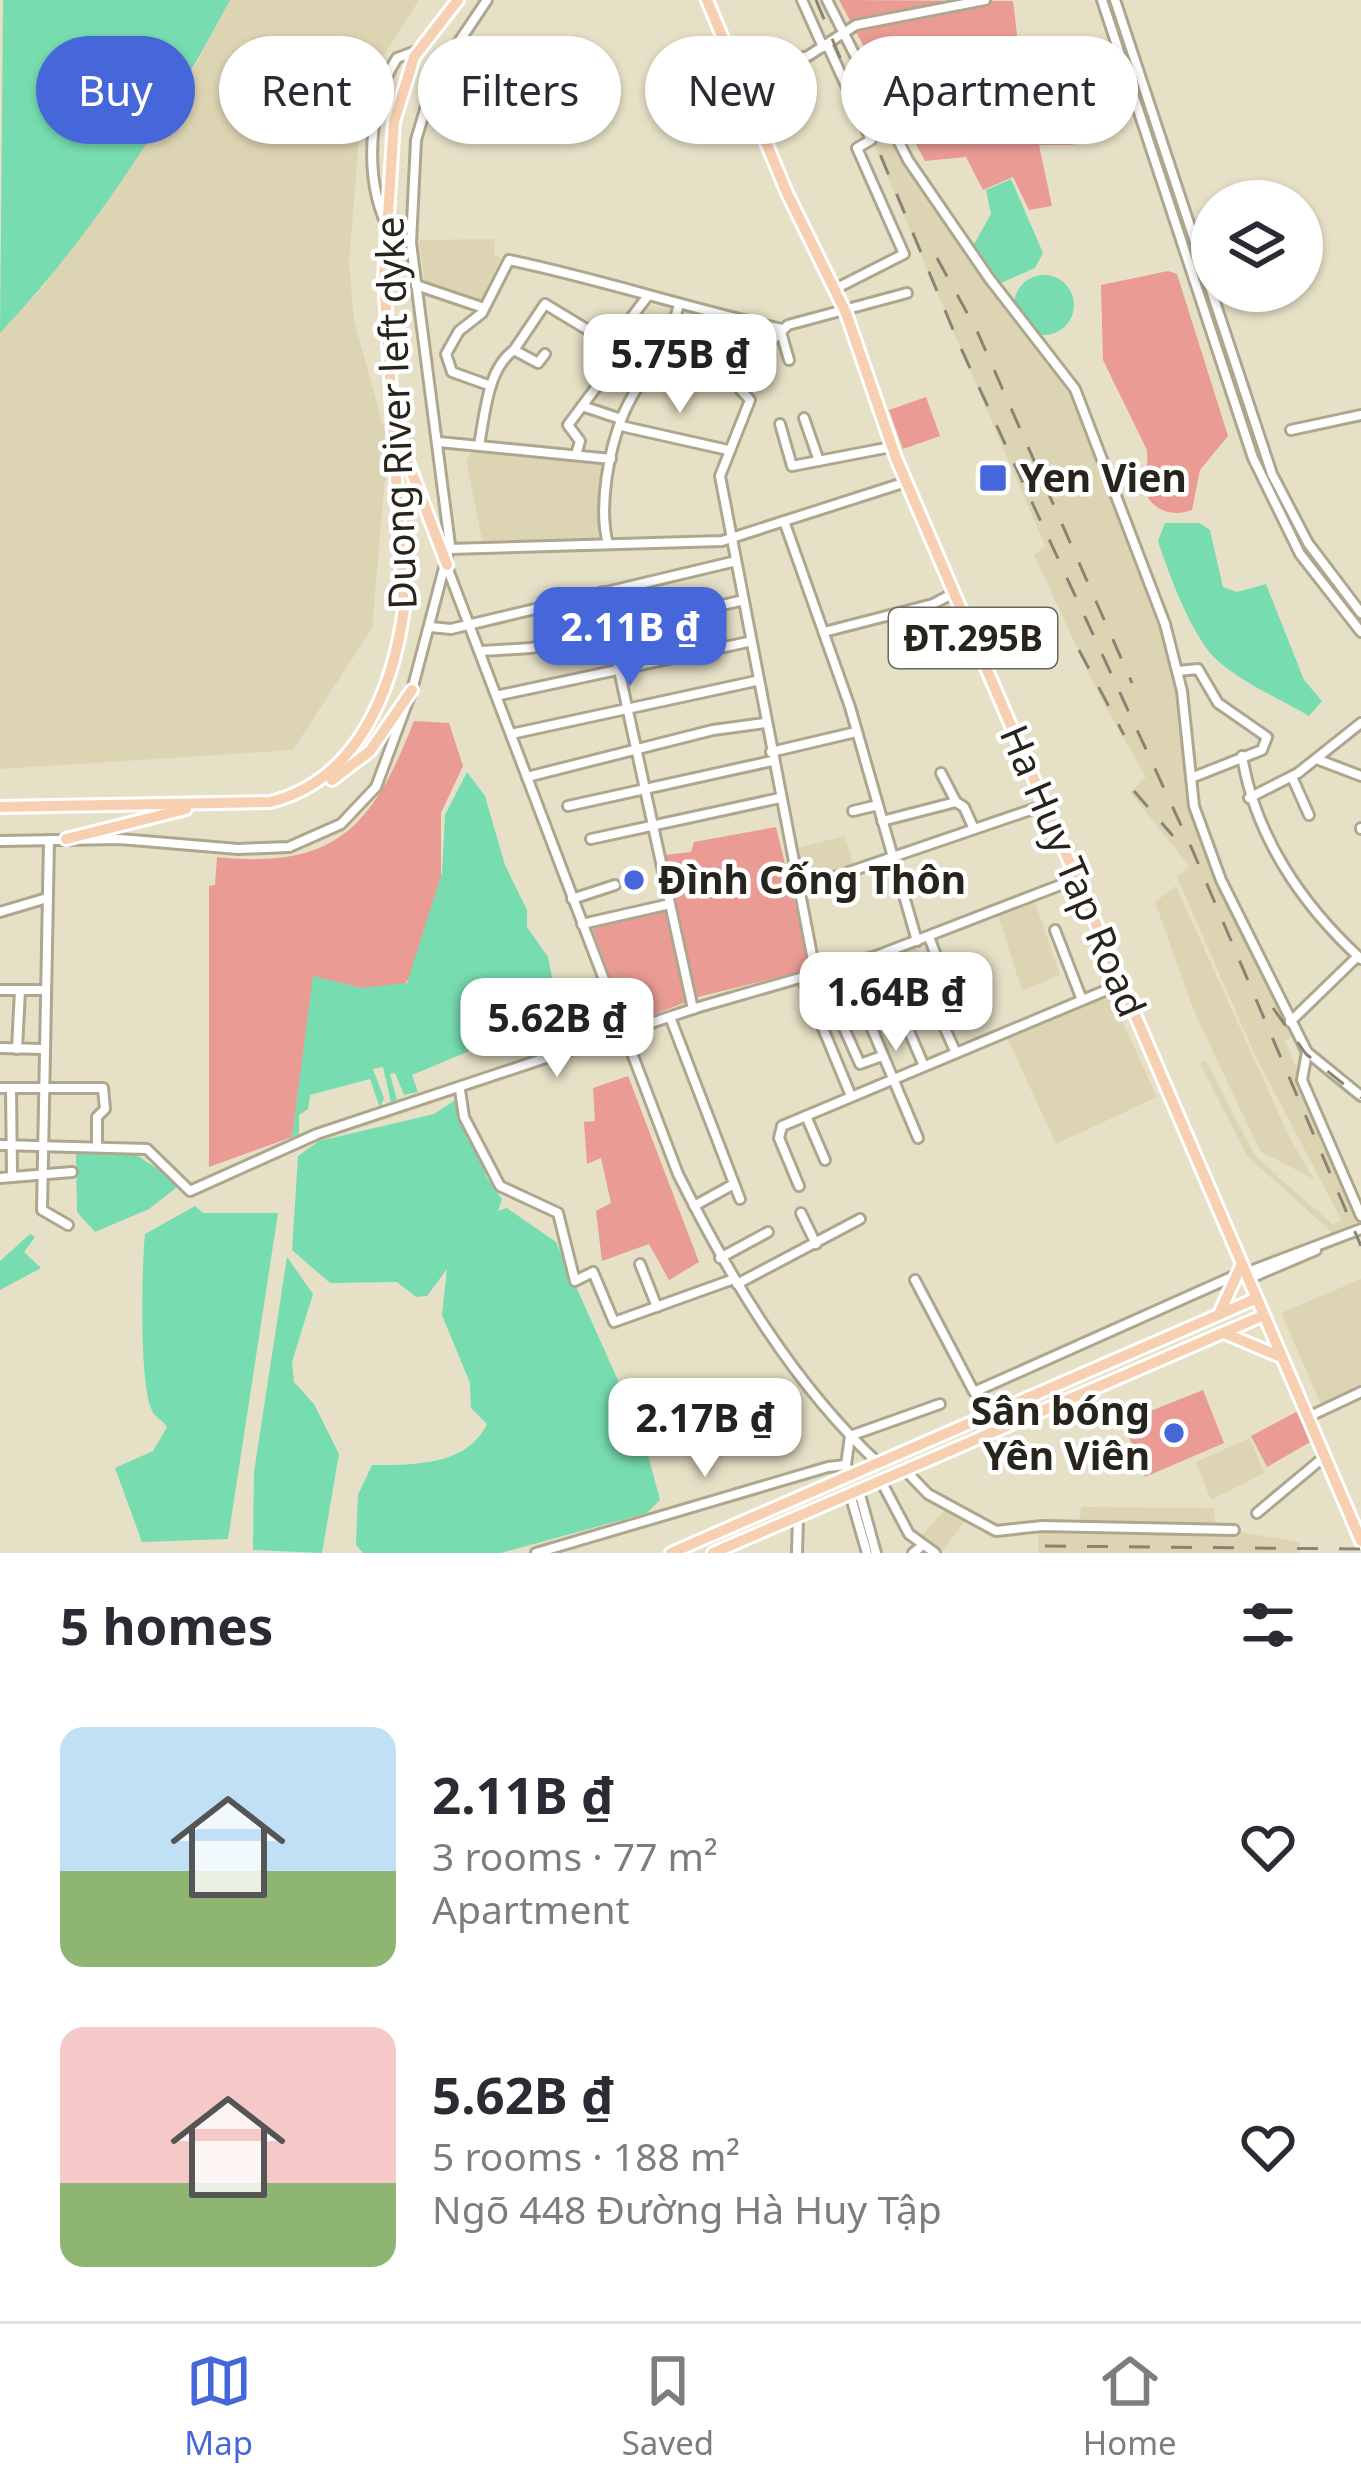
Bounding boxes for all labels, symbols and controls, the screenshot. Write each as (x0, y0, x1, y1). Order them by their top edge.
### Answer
chip: Buy (36, 36, 195, 144)
chip: Rent (219, 36, 394, 144)
chip: Filters (418, 36, 621, 144)
chip: New (645, 36, 817, 144)
chip: Apartment (841, 36, 1138, 144)
map controls (1191, 180, 1323, 312)
button: layers (1191, 180, 1323, 312)
street label: Duong River left dyke (361, 216, 428, 610)
pin: 5.75B ₫ (569, 314, 791, 416)
text: 5.75B ₫ (610, 326, 750, 379)
place label: Yen Vien (1020, 450, 1187, 503)
marker: Yen Vien (977, 462, 1009, 494)
pin: 2.11B ₫ (519, 587, 741, 689)
text: 2.11B ₫ (560, 599, 700, 652)
road number: ĐT.295B (889, 608, 1057, 668)
street label: Ha Huy Tap Road (989, 716, 1160, 1024)
place label: Đình Cống Thôn (658, 852, 966, 905)
marker: Đình Cống Thôn (621, 867, 647, 893)
pin: 1.64B ₫ (785, 952, 1007, 1054)
text: 1.64B ₫ (826, 964, 966, 1017)
pin: 5.62B ₫ (446, 978, 668, 1080)
text: 5.62B ₫ (487, 990, 627, 1043)
pin: 2.17B ₫ (594, 1378, 816, 1480)
place label: Sân bóng Yên Viên (971, 1383, 1150, 1481)
text: 2.17B ₫ (635, 1390, 775, 1443)
marker: Sân bóng Yên Viên (1161, 1420, 1187, 1446)
text: 5 homes (60, 1590, 273, 1660)
icon: filters (1235, 1592, 1301, 1658)
text: 2.11B ₫ (432, 1759, 614, 1829)
icon: home (156, 1775, 300, 1919)
icon: heart (1235, 1814, 1301, 1880)
text: 3 rooms · 77 m² (432, 1829, 718, 1882)
text: Apartment (432, 1882, 630, 1935)
text: 5.62B ₫ (432, 2059, 614, 2129)
icon: home (156, 2075, 300, 2219)
icon: heart (1235, 2114, 1301, 2180)
text: 5 rooms · 188 m² (432, 2129, 740, 2182)
text: Ngõ 448 Đường Hà Huy Tập (432, 2182, 942, 2235)
tab: Map (184, 2348, 253, 2465)
tab: Saved (622, 2348, 714, 2465)
tab: Home (1083, 2348, 1177, 2465)

